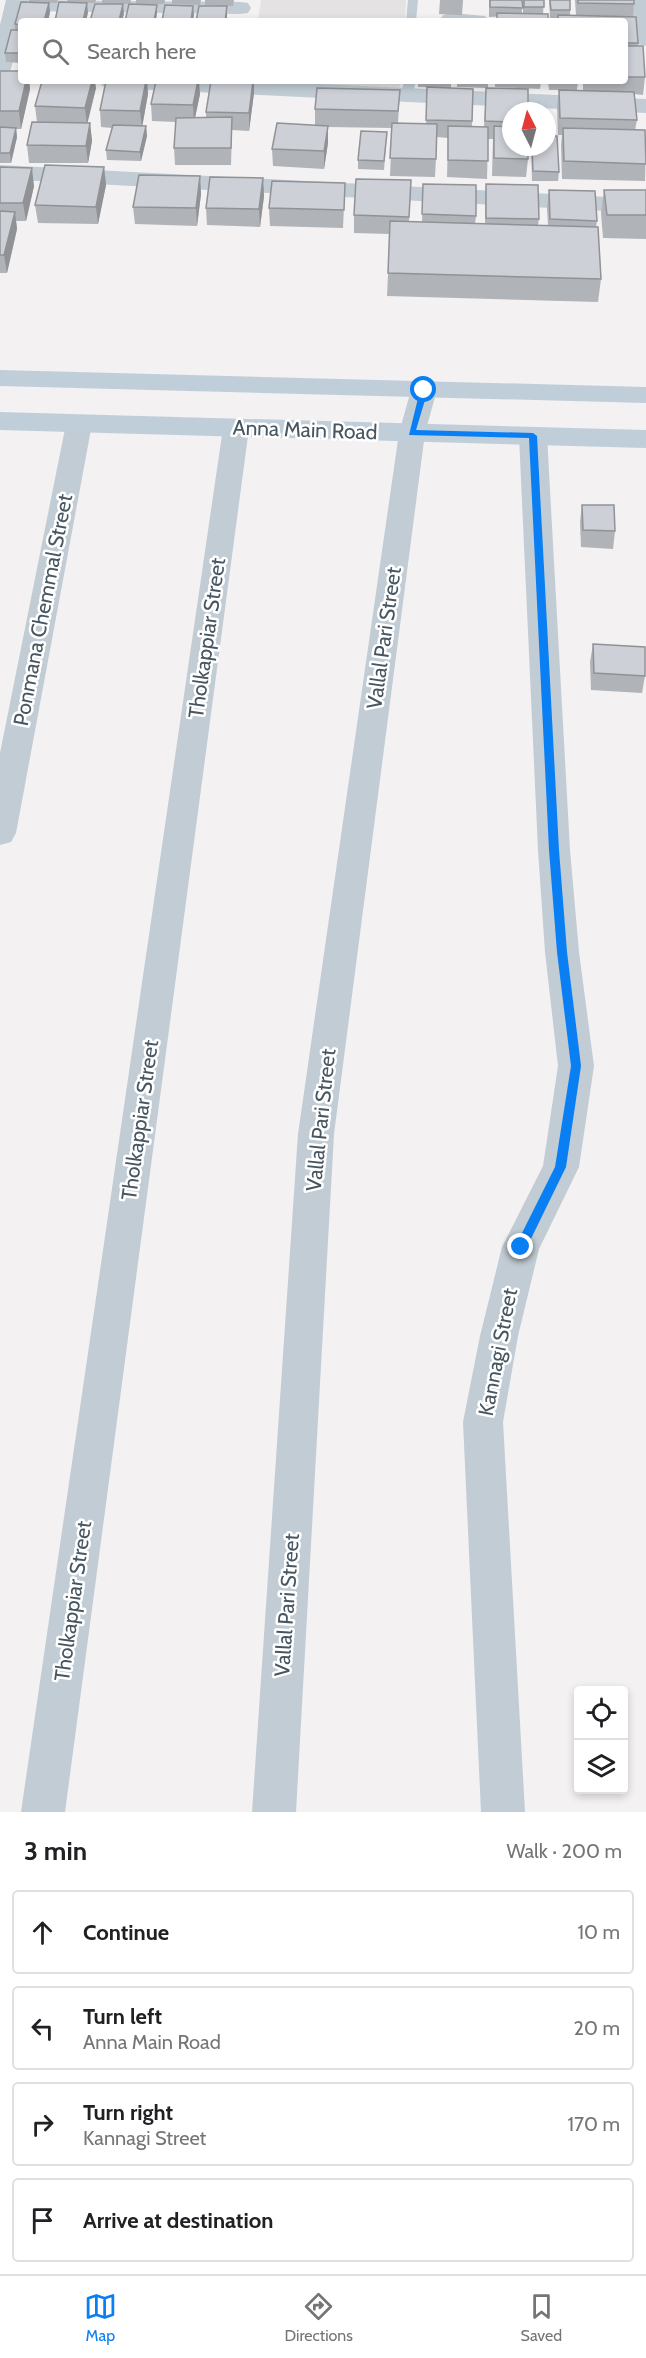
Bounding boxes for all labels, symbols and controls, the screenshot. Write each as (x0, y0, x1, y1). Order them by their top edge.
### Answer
search box (18, 18, 628, 84)
icon: search (39, 35, 72, 68)
text: Search here (87, 38, 196, 65)
north arrow (502, 102, 556, 156)
route start (410, 376, 436, 402)
street label: Anna Main Road (232, 414, 378, 445)
street label: Ponmana Chemmal Street (8, 492, 77, 728)
street label: Tholkappiar Street (183, 556, 230, 720)
street label: Vallal Pari Street (361, 565, 406, 711)
street label: Tholkappiar Street (116, 1038, 163, 1202)
street label: Vallal Pari Street (301, 1047, 340, 1193)
route end (507, 1233, 533, 1259)
street label: Kannagi Street (473, 1286, 522, 1418)
street label: Tholkappiar Street (49, 1519, 96, 1683)
street label: Vallal Pari Street (269, 1533, 304, 1677)
map controls (574, 1686, 628, 1794)
button: locate (574, 1686, 628, 1740)
button: layers (574, 1740, 628, 1794)
text: 3 min (24, 1835, 87, 1867)
text: Walk · 200 m (506, 1839, 622, 1863)
icon: ahead (26, 1916, 59, 1949)
text: Continue (83, 1919, 169, 1946)
text: 10 m (577, 1920, 620, 1944)
text: Turn left (83, 2003, 162, 2030)
icon: left (26, 2012, 59, 2045)
text: 20 m (574, 2016, 620, 2040)
text: Anna Main Road (83, 2030, 221, 2054)
text: Turn right (83, 2099, 173, 2126)
icon: right (26, 2108, 59, 2141)
text: 170 m (568, 2112, 620, 2136)
text: Kannagi Street (83, 2126, 206, 2150)
icon: arrive (26, 2204, 59, 2237)
text: Arrive at destination (83, 2207, 273, 2234)
tab: Map (84, 2290, 117, 2345)
tab: Directions (285, 2290, 353, 2345)
tab: Saved (521, 2290, 562, 2345)

